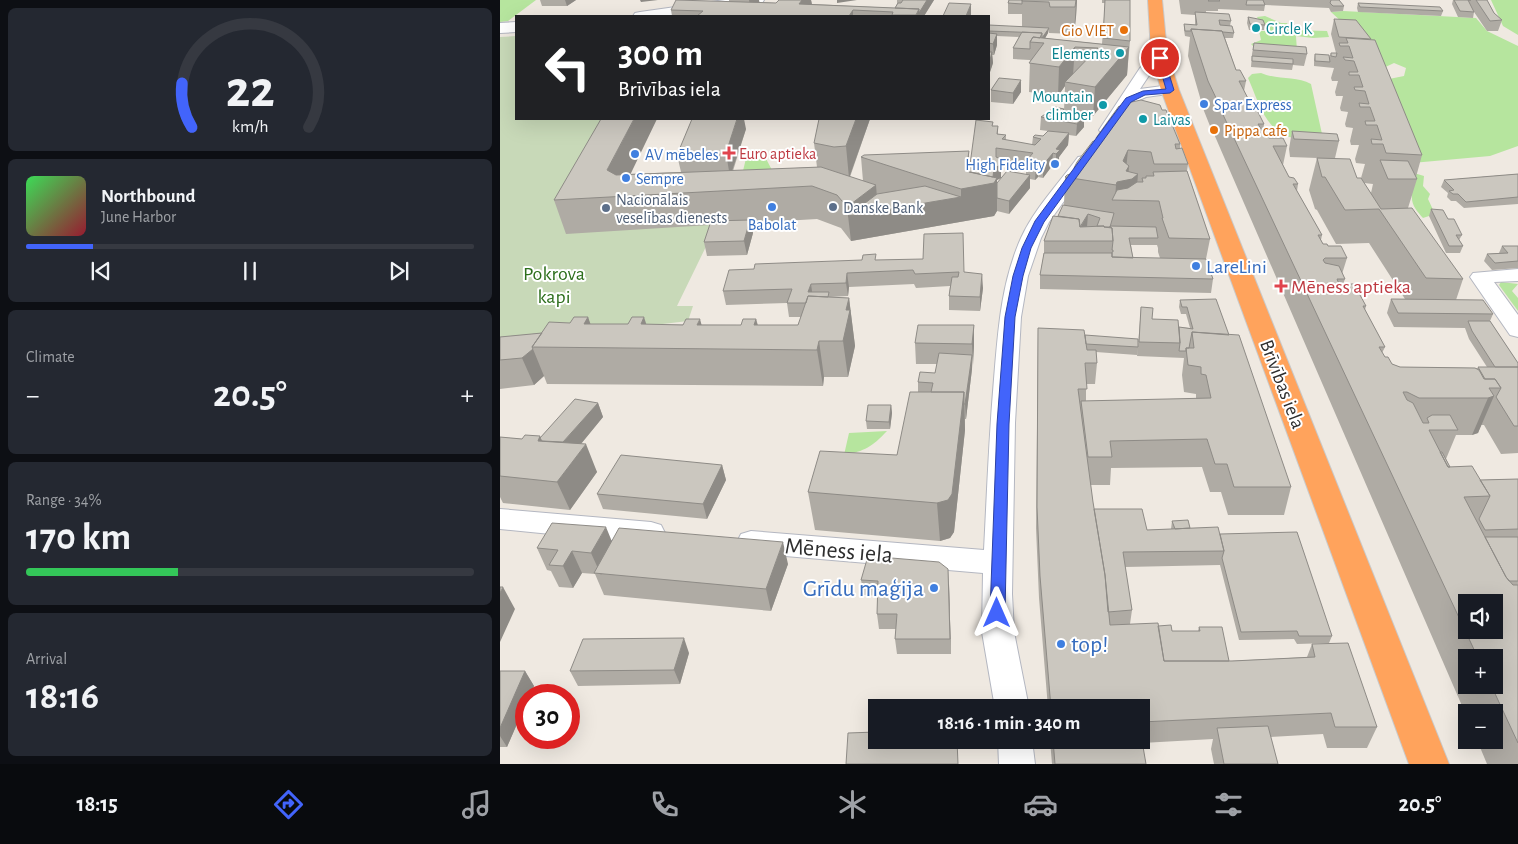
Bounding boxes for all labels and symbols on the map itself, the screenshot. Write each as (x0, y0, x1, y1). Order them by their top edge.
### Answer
place label: Circle K (1266, 21, 1312, 37)
marker: Circle K (1250, 22, 1262, 34)
place label: Gio VIET (1061, 23, 1114, 39)
marker: Gio VIET (1118, 24, 1130, 36)
pin (1139, 37, 1181, 79)
place label: Elements (1052, 46, 1110, 62)
marker: Elements (1114, 47, 1126, 59)
place label: Mountain climber (1032, 89, 1094, 123)
place label: Spar Express (1214, 97, 1292, 113)
marker: Spar Express (1198, 98, 1210, 110)
marker: Mountain climber (1097, 99, 1109, 111)
place label: Laivas (1153, 112, 1191, 128)
marker: Laivas (1137, 113, 1149, 125)
place label: Pippa cafe (1224, 123, 1288, 139)
marker: Pippa cafe (1208, 124, 1220, 136)
place label: Euro aptieka (739, 146, 816, 162)
place label: AV mēbeles (645, 147, 719, 163)
marker: Euro aptieka (723, 147, 735, 159)
marker: AV mēbeles (629, 148, 641, 160)
place label: High Fidelity (965, 157, 1045, 174)
marker: High Fidelity (1049, 158, 1061, 170)
place label: Sempre (636, 171, 684, 187)
marker: Sempre (620, 172, 632, 184)
place label: Nacionālais veselības dienests (616, 192, 727, 226)
place label: Danske Bank (843, 200, 924, 216)
marker: Babolat (766, 201, 778, 213)
marker: Danske Bank (827, 201, 839, 213)
marker: Nacionālais veselības dienests (600, 202, 612, 214)
place label: Babolat (748, 217, 796, 233)
place label: LareLini (1206, 257, 1267, 277)
marker: LareLini (1190, 260, 1202, 272)
park label: Pokrova kapi (523, 264, 585, 307)
place label: Mēness aptieka (1291, 277, 1411, 297)
marker: Mēness aptieka (1275, 280, 1287, 292)
street label: Brīvības iela (1256, 337, 1308, 432)
street label: Mēness iela (784, 534, 894, 568)
place label: Grīdu maģija (803, 577, 924, 601)
marker: Grīdu maģija (928, 582, 940, 594)
position arrow (970, 586, 1022, 638)
place label: top! (1071, 633, 1108, 657)
marker: top! (1055, 638, 1067, 650)
speed limit sign: 30 (515, 684, 580, 749)

